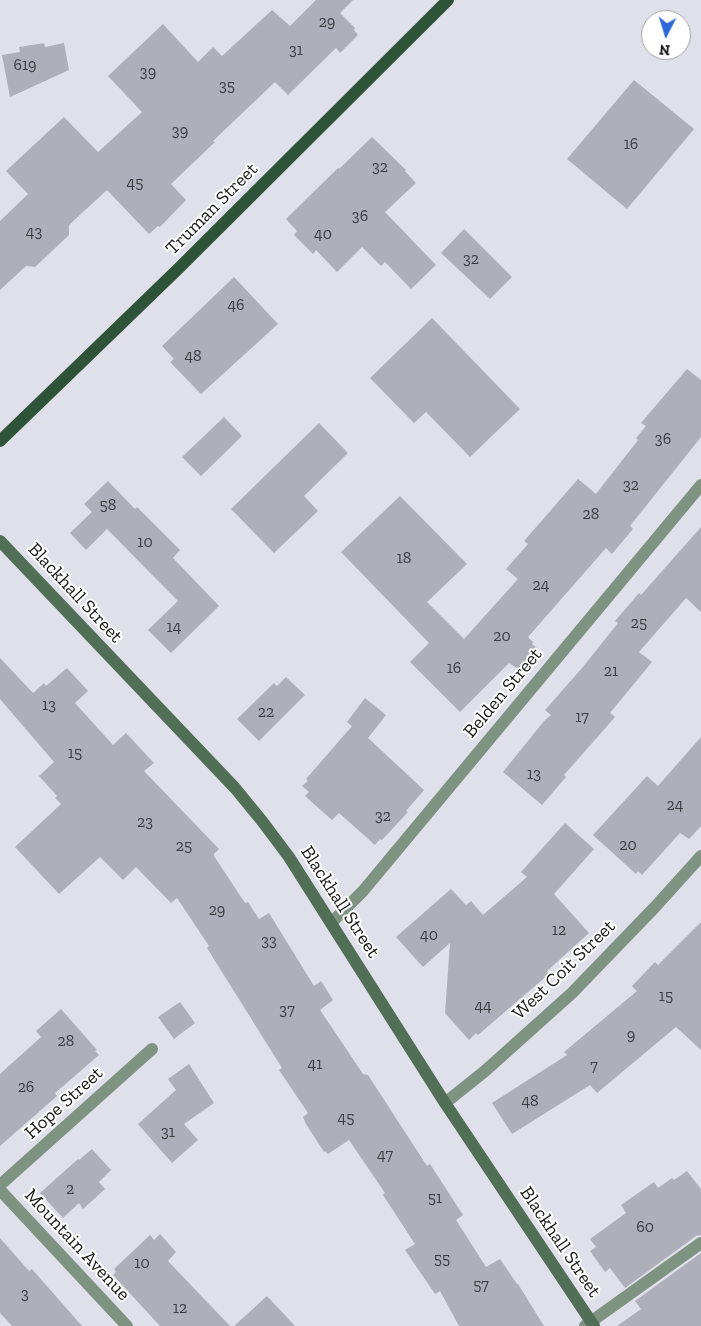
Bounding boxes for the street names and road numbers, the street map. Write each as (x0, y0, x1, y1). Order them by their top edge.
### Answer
street label: Truman Street (161, 158, 263, 260)
street label: Blackhall Street (23, 538, 127, 648)
street label: Belden Street (459, 644, 547, 742)
street label: Blackhall Street (295, 842, 385, 962)
street label: West Coit Street (508, 915, 620, 1025)
street label: Hope Street (20, 1062, 108, 1144)
street label: Blackhall Street (515, 1182, 605, 1302)
street label: Mountain Avenue (19, 1184, 135, 1306)

